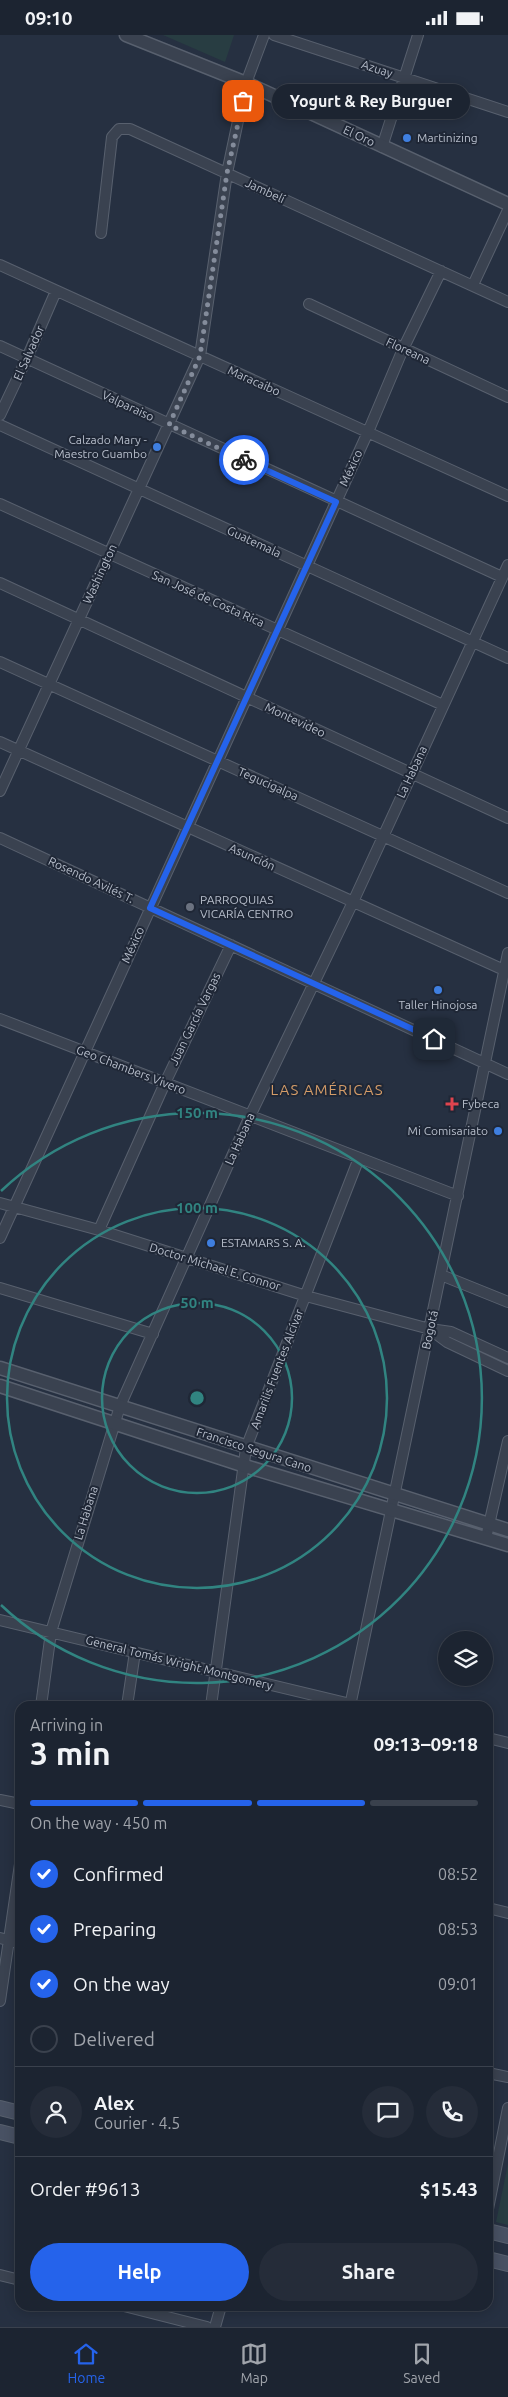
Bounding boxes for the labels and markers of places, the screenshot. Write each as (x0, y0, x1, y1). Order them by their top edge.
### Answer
pin (222, 80, 264, 122)
callout: Yogurt & Rey Burguer (273, 83, 470, 119)
place label: Martinizing (417, 131, 478, 144)
marker: Martinizing (401, 132, 413, 144)
place label: Calzado Mary - Maestro Guambo (54, 433, 148, 460)
marker: Calzado Mary - Maestro Guambo (151, 441, 163, 453)
place label: PARROQUIAS VICARÍA CENTRO (200, 893, 293, 920)
marker: PARROQUIAS VICARÍA CENTRO (184, 901, 196, 913)
marker: Taller Hinojosa (432, 984, 444, 996)
place label: Taller Hinojosa (398, 998, 478, 1011)
pin (413, 1018, 455, 1060)
place label: Fybeca (462, 1097, 499, 1110)
marker: Fybeca (446, 1098, 458, 1110)
place label: Mi Comisariato (408, 1124, 488, 1137)
marker: Mi Comisariato (492, 1125, 504, 1137)
place label: ESTAMARS S. A. (221, 1236, 306, 1249)
marker: ESTAMARS S. A. (205, 1237, 217, 1249)
centre of rings (188, 1389, 206, 1407)

